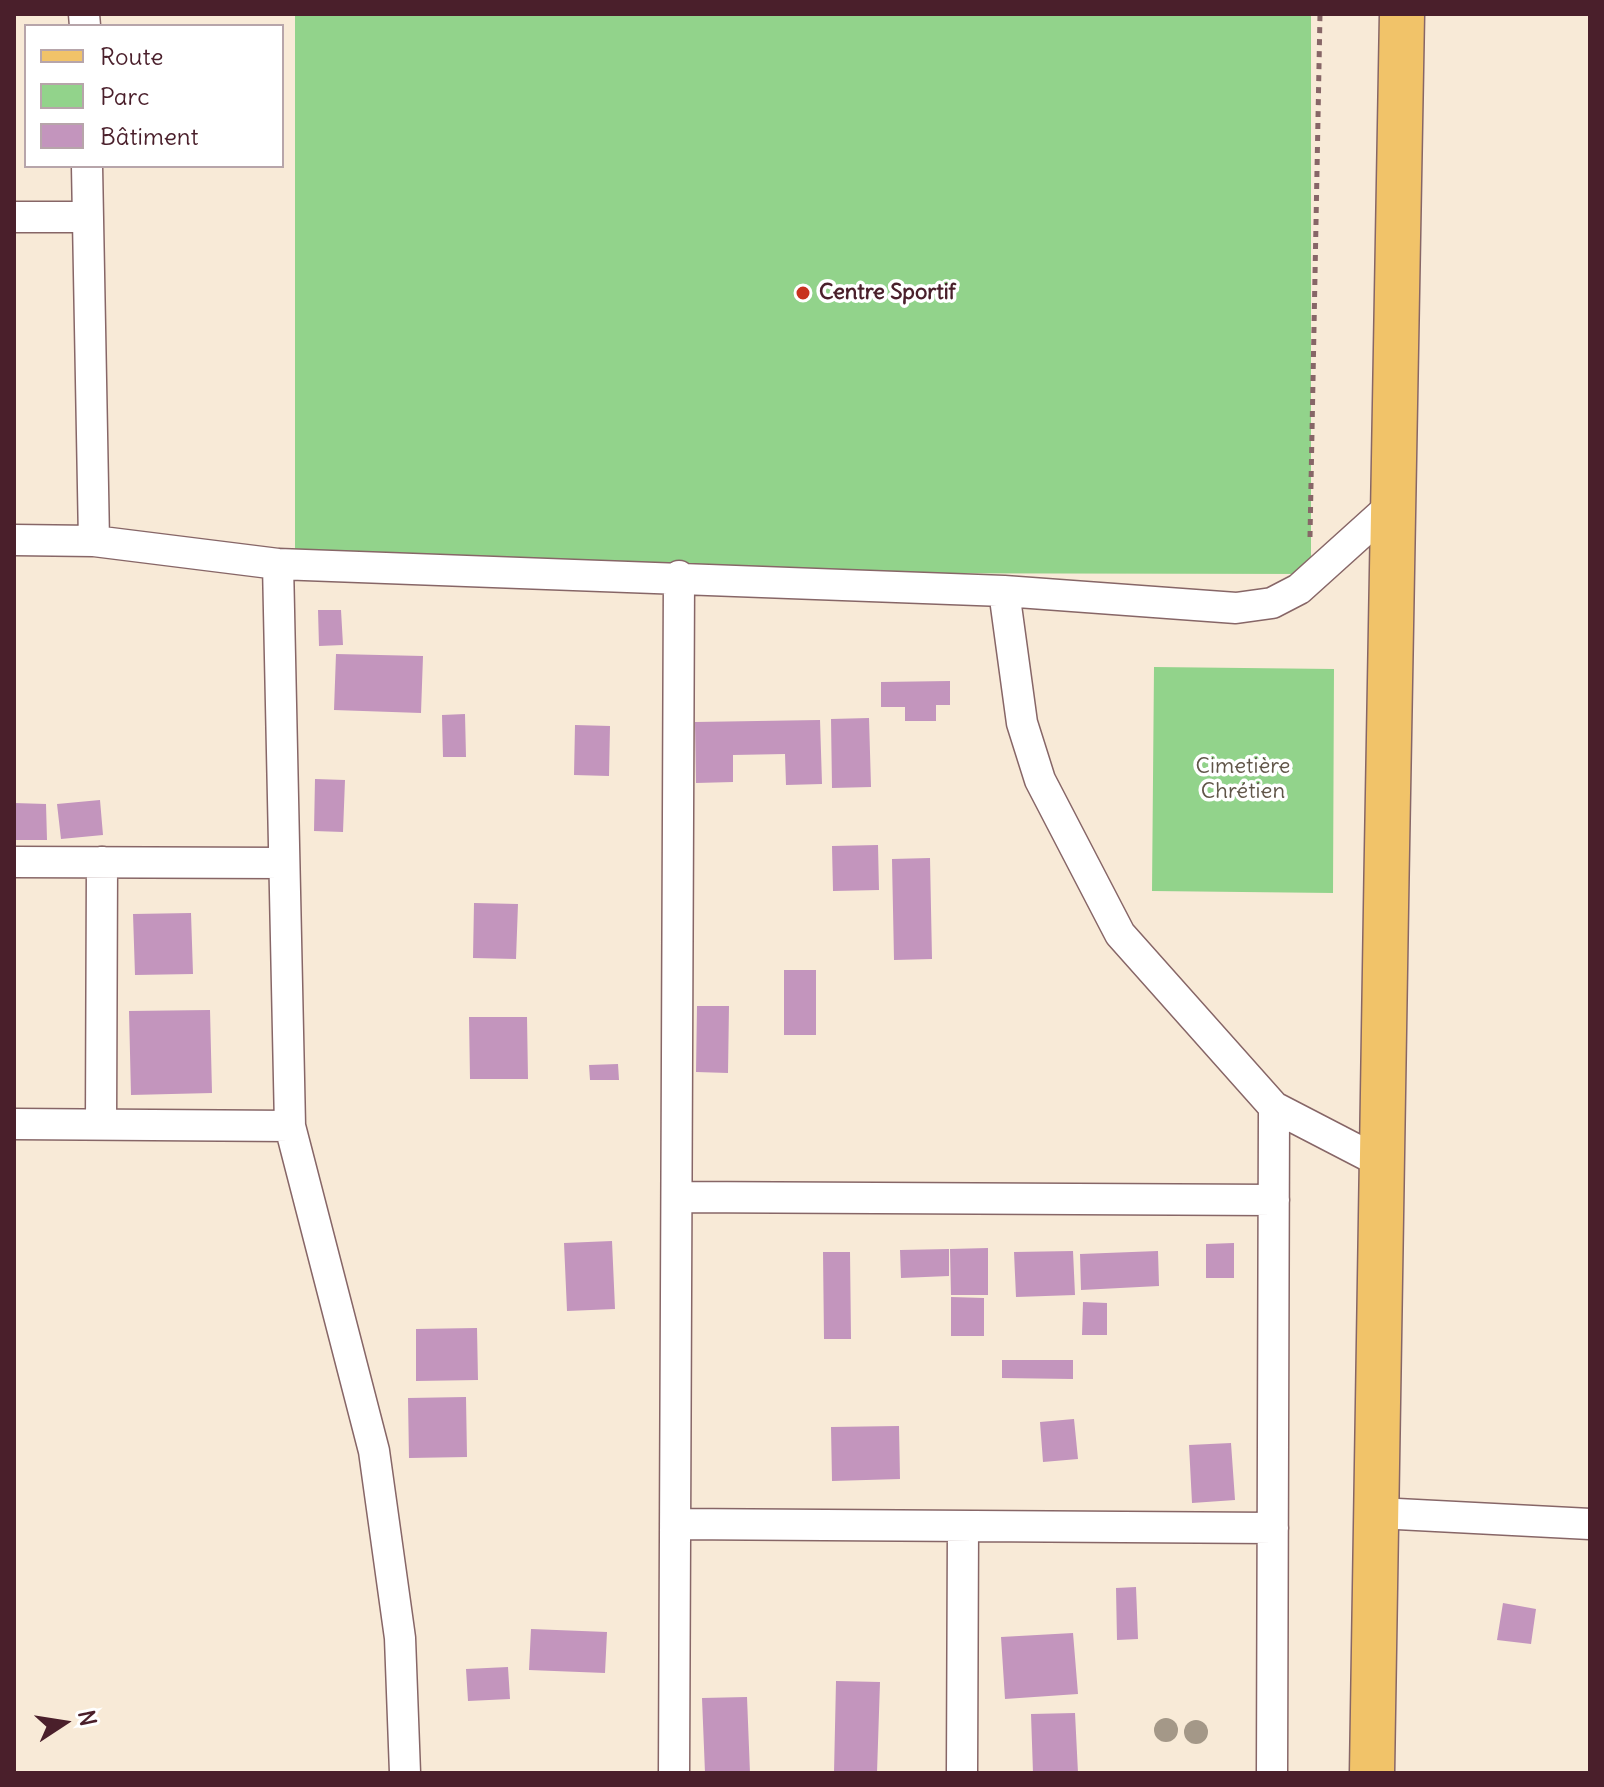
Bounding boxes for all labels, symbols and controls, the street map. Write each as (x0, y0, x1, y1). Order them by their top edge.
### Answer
legend (24, 24, 284, 168)
text: Route (100, 41, 163, 71)
text: Parc (100, 81, 149, 111)
text: Bâtiment (100, 121, 199, 151)
place label: Centre Sportif (819, 280, 956, 306)
marker: Centre Sportif (794, 284, 812, 302)
park label: Cimetière Chrétien (1196, 754, 1290, 806)
north arrow (24, 1683, 104, 1763)
text: N (72, 1708, 103, 1728)

